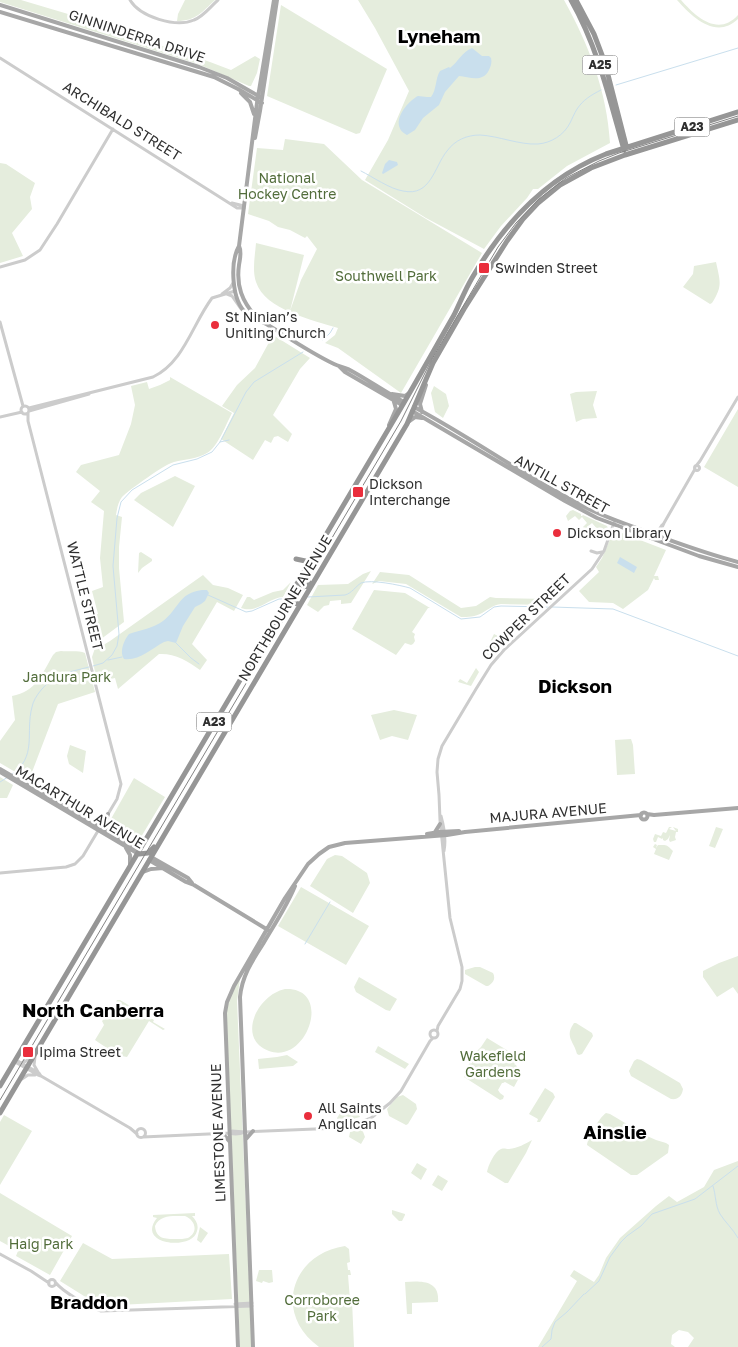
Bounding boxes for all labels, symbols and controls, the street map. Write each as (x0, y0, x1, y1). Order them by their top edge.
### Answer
street label: GINNINDERRA DRIVE (67, 5, 208, 66)
district label: Lyneham (398, 24, 480, 47)
road number: A25 (582, 56, 618, 74)
street label: ARCHIBALD STREET (60, 77, 185, 164)
road number: A23 (674, 118, 710, 136)
park label: National Hockey Centre (238, 169, 336, 202)
place label: Swinden Street (495, 259, 598, 276)
marker: Swinden Street (477, 261, 491, 275)
park label: Southwell Park (335, 267, 437, 284)
place label: St Ninian’s Uniting Church (225, 308, 326, 341)
marker: St Ninian’s Uniting Church (209, 319, 221, 331)
street label: ANTILL STREET (512, 451, 613, 517)
place label: Dickson Interchange (369, 475, 450, 508)
marker: Dickson Interchange (351, 485, 365, 499)
place label: Dickson Library (567, 524, 671, 541)
marker: Dickson Library (551, 527, 563, 539)
street label: NORTHBOURNE AVENUE (234, 532, 335, 684)
street label: WATTLE STREET (64, 540, 107, 652)
street label: COWPER STREET (478, 570, 574, 663)
park label: Jandura Park (23, 668, 111, 685)
district label: Dickson (538, 674, 612, 697)
road number: A23 (196, 712, 232, 732)
street label: MACARTHUR AVENUE (13, 761, 148, 852)
street label: MAJURA AVENUE (489, 799, 607, 826)
district label: North Canberra (22, 998, 164, 1021)
place label: Ipima Street (39, 1043, 121, 1060)
marker: Ipima Street (21, 1045, 35, 1059)
park label: Wakefield Gardens (460, 1047, 526, 1080)
street label: LIMESTONE AVENUE (207, 1063, 228, 1203)
place label: All Saints Anglican (318, 1099, 382, 1132)
marker: All Saints Anglican (302, 1110, 314, 1122)
district label: Ainslie (583, 1120, 647, 1143)
park label: Haig Park (9, 1235, 73, 1252)
district label: Braddon (50, 1290, 128, 1313)
park label: Corroboree Park (284, 1291, 360, 1324)

